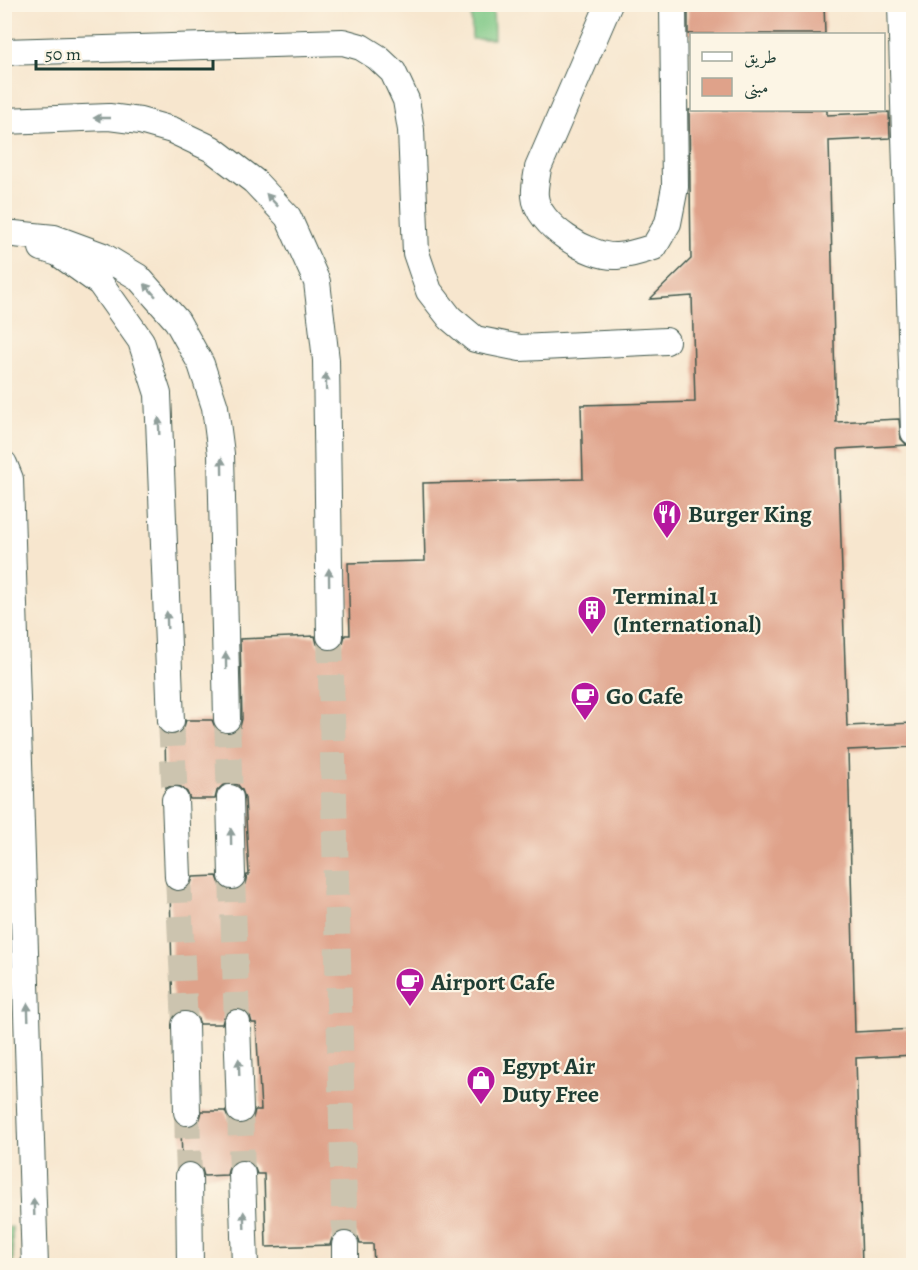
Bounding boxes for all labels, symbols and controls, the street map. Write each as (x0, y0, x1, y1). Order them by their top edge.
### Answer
scale bar (36, 33, 213, 71)
legend (690, 33, 885, 111)
text: 50 m (45, 42, 81, 66)
text: طريق (744, 45, 777, 69)
text: مبنى (744, 75, 769, 100)
one-way arrow (92, 113, 111, 123)
one-way arrow (266, 193, 279, 208)
one-way arrow (144, 283, 157, 298)
one-way arrow (322, 373, 331, 392)
one-way arrow (155, 416, 164, 435)
one-way arrow (217, 456, 226, 475)
restaurant icon: Burger King (651, 498, 683, 540)
place label: Burger King (688, 498, 812, 530)
one-way arrow (324, 568, 334, 587)
place label: Terminal 1 (International) (613, 580, 762, 640)
building icon: Terminal 1 (International) (576, 594, 608, 636)
one-way arrow (162, 611, 172, 630)
one-way arrow (221, 651, 231, 670)
cafe icon: Go Cafe (569, 680, 601, 722)
place label: Go Cafe (606, 680, 683, 712)
one-way arrow (226, 827, 235, 846)
cafe icon: Airport Cafe (394, 966, 426, 1008)
place label: Airport Cafe (430, 966, 555, 998)
one-way arrow (23, 1003, 33, 1022)
place label: Egypt Air Duty Free (502, 1050, 599, 1110)
one-way arrow (234, 1057, 243, 1076)
shop icon: Egypt Air Duty Free (465, 1064, 497, 1106)
one-way arrow (29, 1198, 38, 1217)
one-way arrow (239, 1210, 248, 1229)

